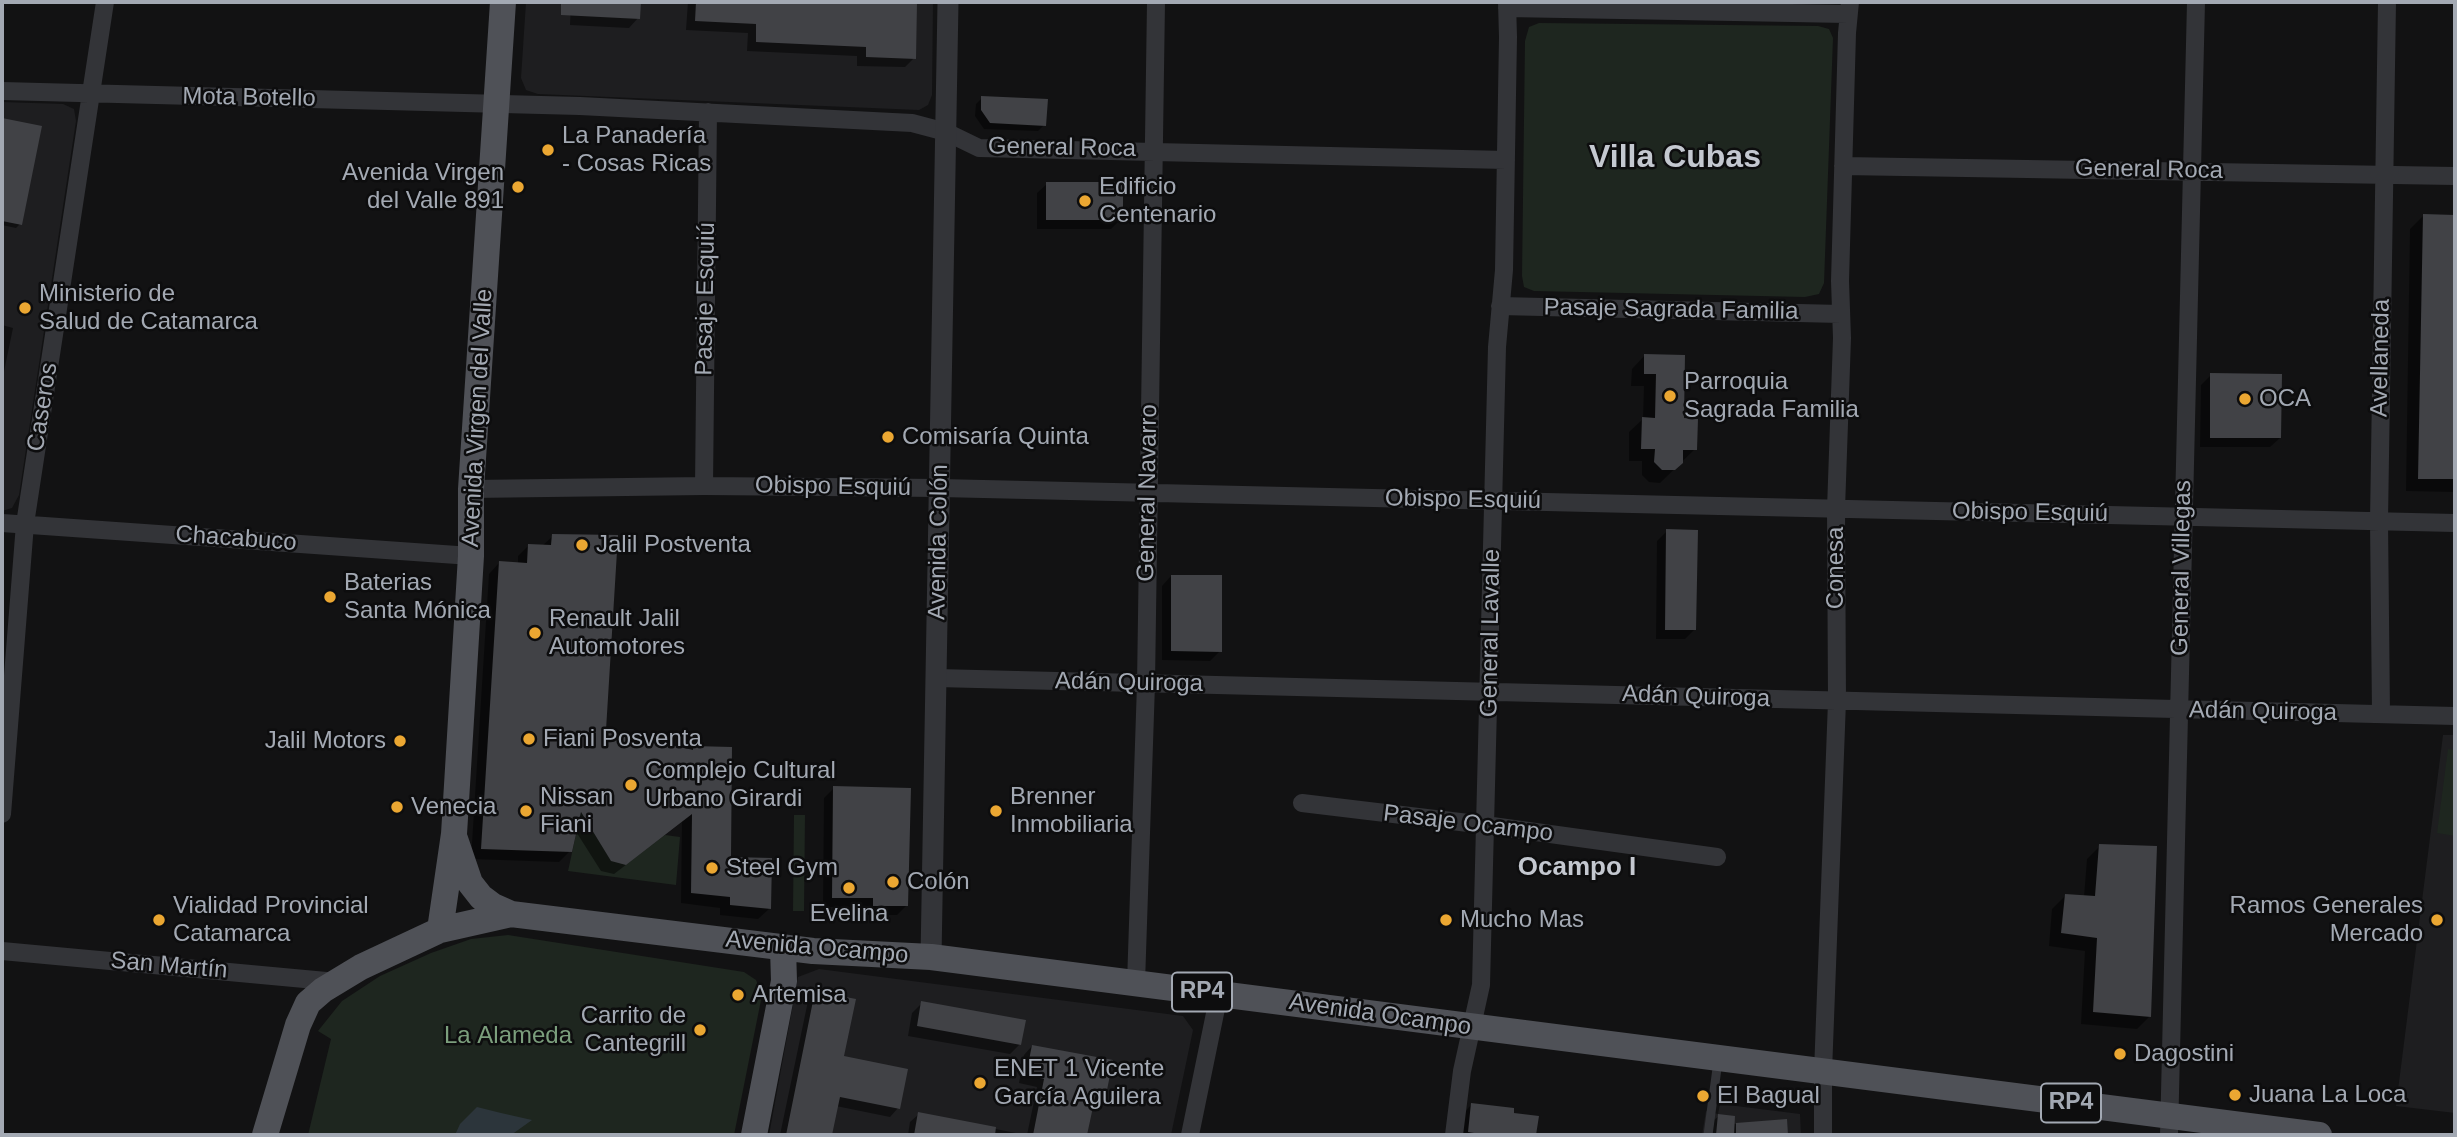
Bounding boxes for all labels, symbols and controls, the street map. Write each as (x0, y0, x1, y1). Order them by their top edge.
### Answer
street label: Mota Botello (182, 82, 316, 114)
place label: La Panadería - Cosas Ricas (562, 122, 711, 178)
street label: General Roca (988, 132, 1136, 164)
district label: Villa Cubas (1589, 139, 1761, 177)
marker: La Panadería - Cosas Ricas (540, 142, 556, 158)
street label: General Roca (2075, 154, 2223, 186)
place label: Avenida Virgen del Valle 891 (342, 159, 504, 215)
place label: Edificio Centenario (1099, 173, 1216, 229)
marker: Avenida Virgen del Valle 891 (510, 179, 526, 195)
marker: Edificio Centenario (1077, 193, 1093, 209)
street label: Pasaje Esquiú (690, 222, 722, 376)
place label: Ministerio de Salud de Catamarca (39, 280, 258, 336)
street label: Avenida Virgen del Valle (457, 288, 499, 548)
street label: Pasaje Sagrada Familia (1543, 293, 1799, 327)
street label: Avellaneda (2366, 299, 2396, 417)
marker: Ministerio de Salud de Catamarca (17, 300, 33, 316)
street label: Caseros (22, 361, 64, 453)
place label: Parroquia Sagrada Familia (1684, 368, 1859, 424)
place label: OCA (2259, 385, 2311, 413)
marker: Parroquia Sagrada Familia (1662, 388, 1678, 404)
marker: OCA (2237, 391, 2253, 407)
street label: General Navarro (1132, 404, 1164, 582)
place label: Comisaría Quinta (902, 423, 1089, 451)
marker: Comisaría Quinta (880, 429, 896, 445)
street label: Avenida Colón (923, 464, 955, 620)
street label: Obispo Esquiú (755, 471, 911, 503)
street label: General Villegas (2166, 480, 2198, 656)
street label: Obispo Esquiú (1385, 484, 1541, 516)
street label: Obispo Esquiú (1952, 497, 2108, 529)
street label: Chacabuco (174, 520, 298, 558)
street label: Conesa (1822, 527, 1850, 609)
place label: Jalil Postventa (596, 531, 751, 559)
marker: Jalil Postventa (574, 537, 590, 553)
street label: General Lavalle (1475, 549, 1507, 717)
place label: Baterias Santa Mónica (344, 569, 491, 625)
marker: Baterias Santa Mónica (322, 589, 338, 605)
place label: Renault Jalil Automotores (549, 605, 685, 661)
marker: Renault Jalil Automotores (527, 625, 543, 641)
street label: Adán Quiroga (1055, 667, 1203, 699)
street label: Adán Quiroga (1621, 680, 1771, 714)
street label: Adán Quiroga (2189, 696, 2337, 728)
place label: Fiani Posventa (543, 725, 702, 753)
place label: Jalil Motors (265, 727, 386, 755)
marker: Fiani Posventa (521, 731, 537, 747)
marker: Jalil Motors (392, 733, 408, 749)
place label: Complejo Cultural Urbano Girardi (645, 757, 836, 813)
marker: Complejo Cultural Urbano Girardi (623, 777, 639, 793)
place label: Nissan Fiani (540, 783, 613, 839)
place label: Brenner Inmobiliaria (1010, 783, 1133, 839)
place label: Venecia (411, 793, 496, 821)
marker: Venecia (389, 799, 405, 815)
street label: Pasaje Ocampo (1382, 799, 1554, 849)
marker: Nissan Fiani (518, 803, 534, 819)
marker: Brenner Inmobiliaria (988, 803, 1004, 819)
district label: Ocampo I (1518, 852, 1636, 884)
place label: Steel Gym (726, 854, 838, 882)
marker: Steel Gym (704, 860, 720, 876)
place label: Colón (907, 868, 970, 896)
marker: Colón (885, 874, 901, 890)
marker: Evelina (841, 880, 857, 896)
place label: Vialidad Provincial Catamarca (173, 892, 369, 948)
place label: Ramos Generales Mercado (2230, 892, 2423, 948)
place label: Evelina (810, 900, 888, 928)
place label: Mucho Mas (1460, 906, 1584, 934)
marker: Vialidad Provincial Catamarca (151, 912, 167, 928)
marker: Mucho Mas (1438, 912, 1454, 928)
marker: Ramos Generales Mercado (2429, 912, 2445, 928)
street label: Avenida Ocampo (724, 926, 910, 970)
street label: San Martín (109, 947, 229, 985)
road number: RP4 (1172, 973, 1232, 1012)
place label: Artemisa (752, 981, 847, 1009)
marker: Artemisa (730, 987, 746, 1003)
street label: Avenida Ocampo (1287, 988, 1473, 1042)
place label: Carrito de Cantegrill (581, 1002, 686, 1058)
park label: La Alameda (444, 1022, 572, 1050)
marker: Carrito de Cantegrill (692, 1022, 708, 1038)
place label: Dagostini (2134, 1040, 2234, 1068)
marker: Dagostini (2112, 1046, 2128, 1062)
place label: ENET 1 Vicente García Aguilera (994, 1055, 1164, 1111)
marker: ENET 1 Vicente García Aguilera (972, 1075, 988, 1091)
place label: Juana La Loca (2249, 1081, 2406, 1109)
place label: El Bagual (1717, 1082, 1820, 1110)
road number: RP4 (2041, 1084, 2101, 1122)
marker: Juana La Loca (2227, 1087, 2243, 1103)
marker: El Bagual (1695, 1088, 1711, 1104)

